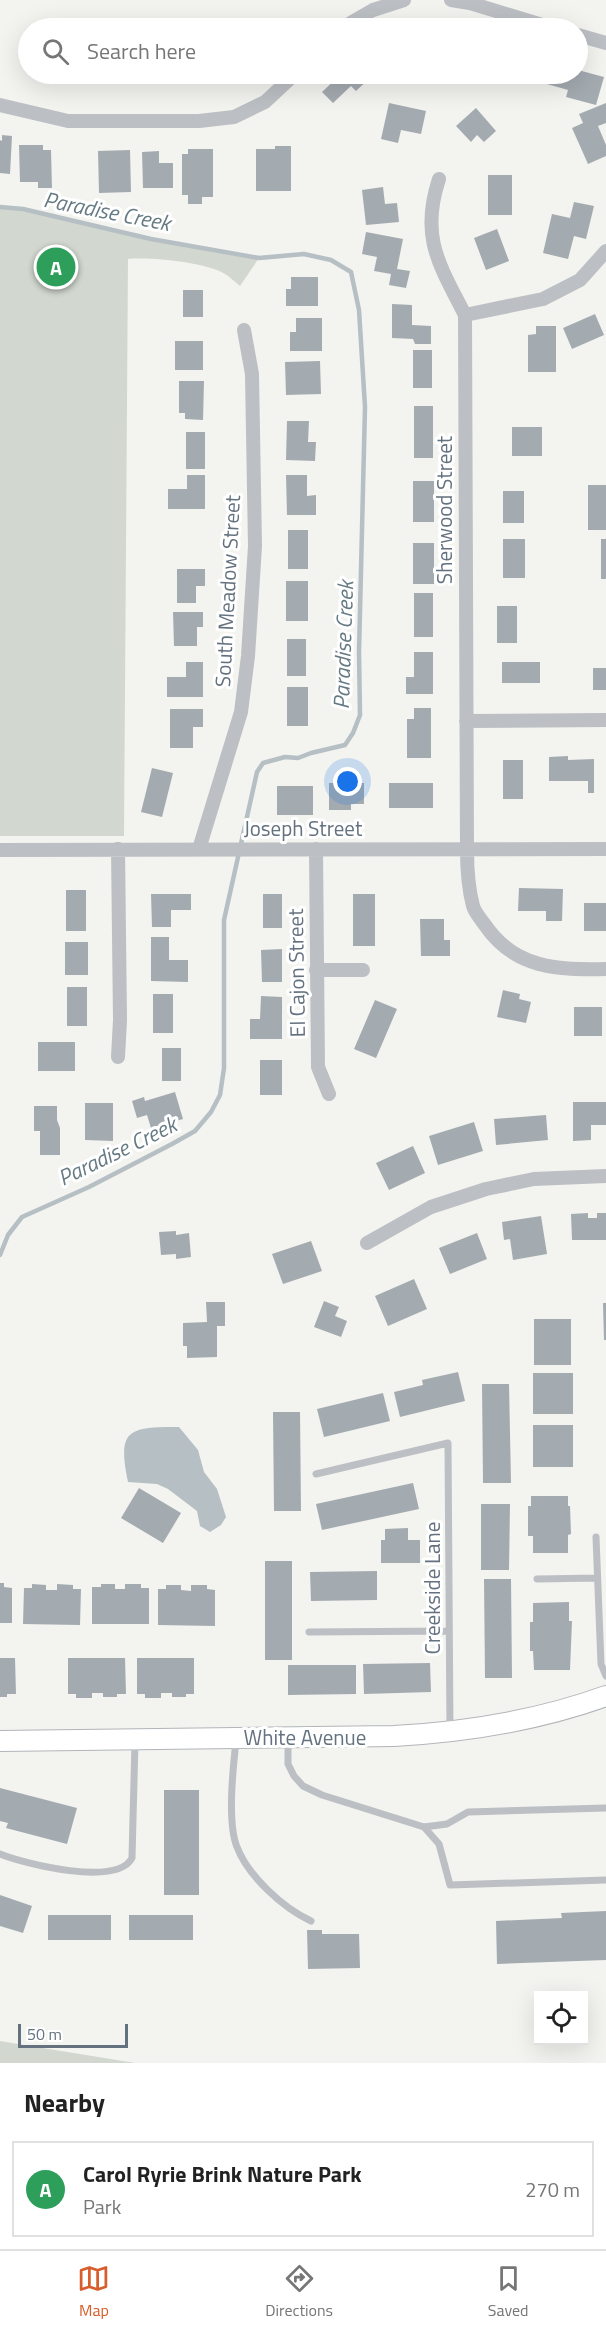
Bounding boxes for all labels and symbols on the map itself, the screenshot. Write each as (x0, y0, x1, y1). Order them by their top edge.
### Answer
water label: Paradise Creek (41, 182, 176, 240)
pin: A (36, 244, 76, 290)
street label: Sherwood Street (428, 435, 460, 584)
street label: South Meadow Street (206, 493, 248, 688)
water label: Paradise Creek (324, 578, 362, 710)
your location (333, 767, 362, 796)
street label: Joseph Street (244, 812, 363, 844)
street label: El Cajon Street (279, 908, 313, 1038)
water label: Paradise Creek (52, 1107, 184, 1194)
street label: Creekside Lane (416, 1522, 448, 1654)
street label: White Avenue (244, 1721, 366, 1753)
scale bar (18, 2021, 128, 2048)

